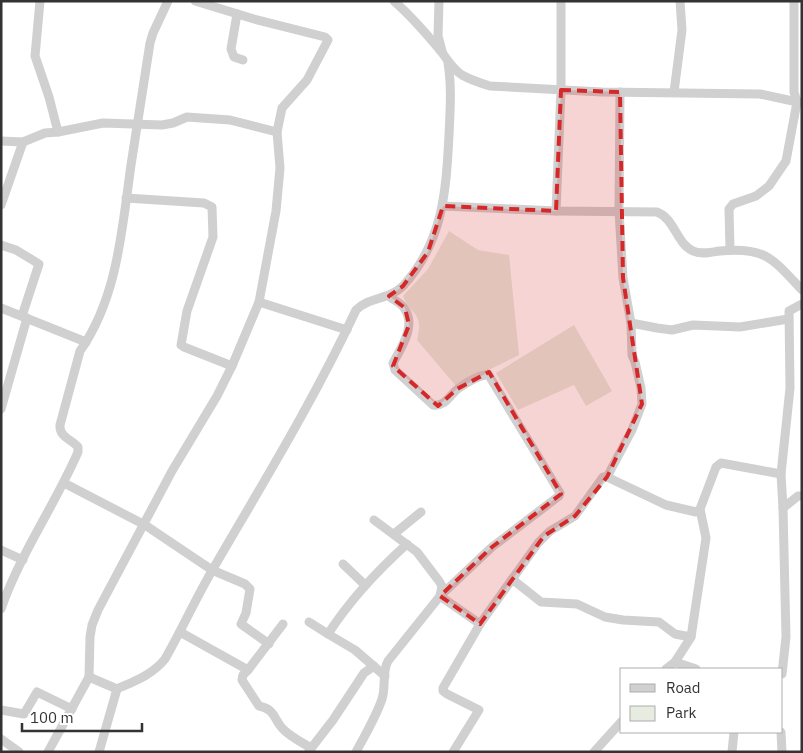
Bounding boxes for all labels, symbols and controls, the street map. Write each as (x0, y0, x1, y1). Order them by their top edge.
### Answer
legend (620, 668, 783, 733)
text: Road (666, 678, 701, 697)
scale bar (22, 700, 142, 732)
text: Park (666, 703, 696, 722)
text: 100 m (30, 708, 74, 727)

